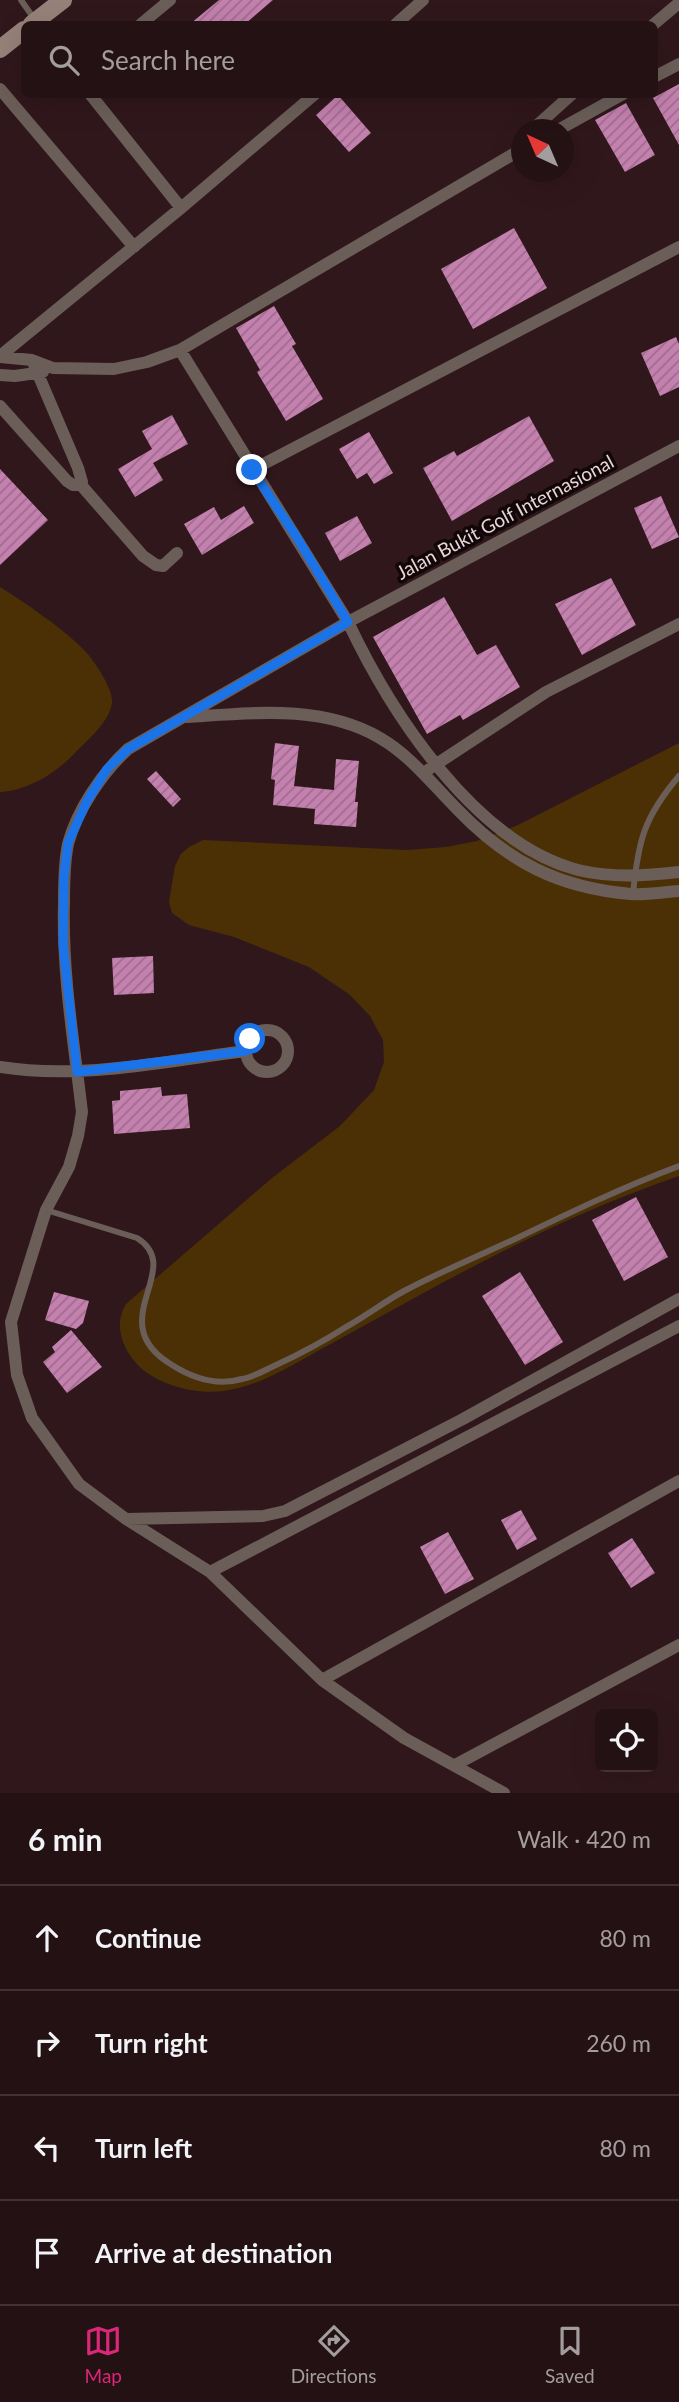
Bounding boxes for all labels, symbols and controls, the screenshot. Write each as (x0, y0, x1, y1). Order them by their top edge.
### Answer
search box (21, 21, 658, 98)
icon: search (45, 41, 83, 79)
text: Search here (101, 44, 235, 76)
north arrow (511, 119, 574, 182)
street label: Jalan Bukit Golf Internasional (392, 449, 617, 584)
route end (236, 454, 267, 485)
route start (234, 1023, 265, 1054)
map controls (595, 1709, 658, 1772)
button: locate (595, 1709, 658, 1772)
text: 6 min (28, 1821, 102, 1857)
text: Walk · 420 m (517, 1825, 651, 1853)
icon: ahead (28, 1919, 66, 1957)
text: Continue (95, 1922, 201, 1954)
text: 80 m (600, 1924, 651, 1952)
icon: right (28, 2024, 66, 2062)
text: Turn right (95, 2027, 208, 2059)
text: 260 m (586, 2029, 651, 2057)
icon: left (28, 2129, 66, 2167)
text: Turn left (95, 2132, 192, 2164)
text: 80 m (600, 2134, 651, 2162)
icon: arrive (28, 2234, 66, 2272)
text: Arrive at destination (95, 2237, 332, 2269)
tab: Map (84, 2322, 122, 2387)
tab: Directions (291, 2322, 377, 2387)
tab: Saved (545, 2322, 595, 2387)

